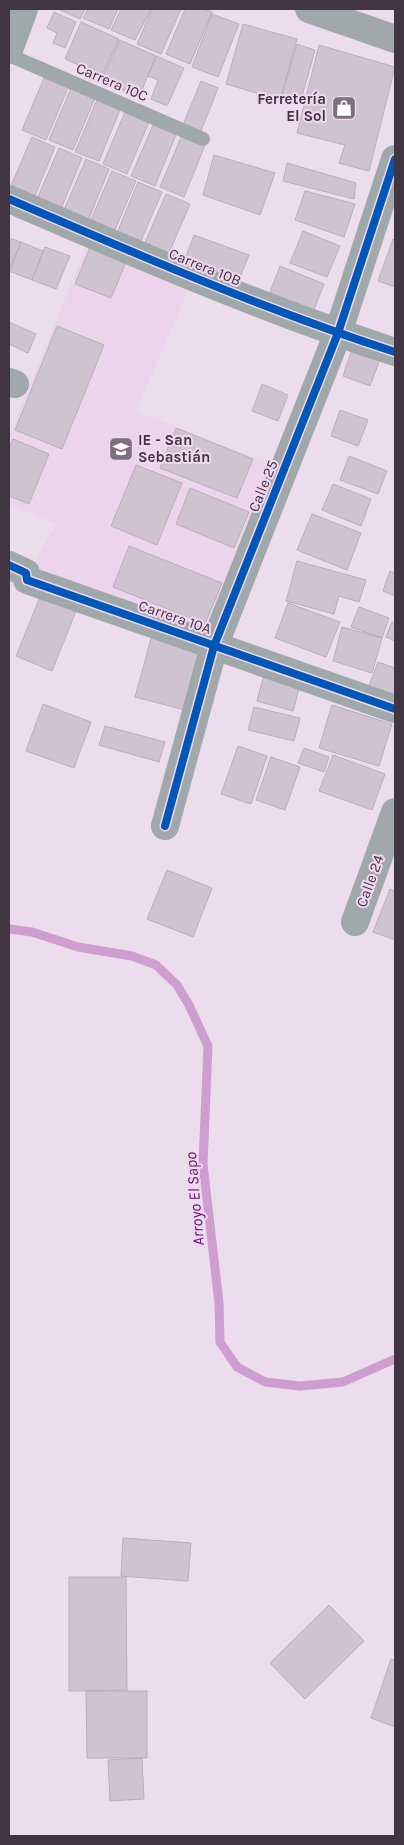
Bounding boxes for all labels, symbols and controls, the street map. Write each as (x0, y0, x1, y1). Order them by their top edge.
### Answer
street label: Carrera 10C (73, 59, 151, 105)
place label: Ferretería El Sol (257, 90, 326, 125)
shop icon: Ferretería El Sol (331, 95, 357, 121)
street label: Carrera 10B (166, 244, 244, 290)
place label: IE - San Sebastián (138, 431, 210, 466)
school or university icon: IE - San Sebastián (108, 436, 134, 462)
street label: Calle 25 (244, 457, 282, 515)
street label: Carrera 10A (136, 596, 214, 638)
street label: Calle 24 (352, 852, 388, 910)
water label: Arroyo El Sapo (181, 1151, 208, 1247)

